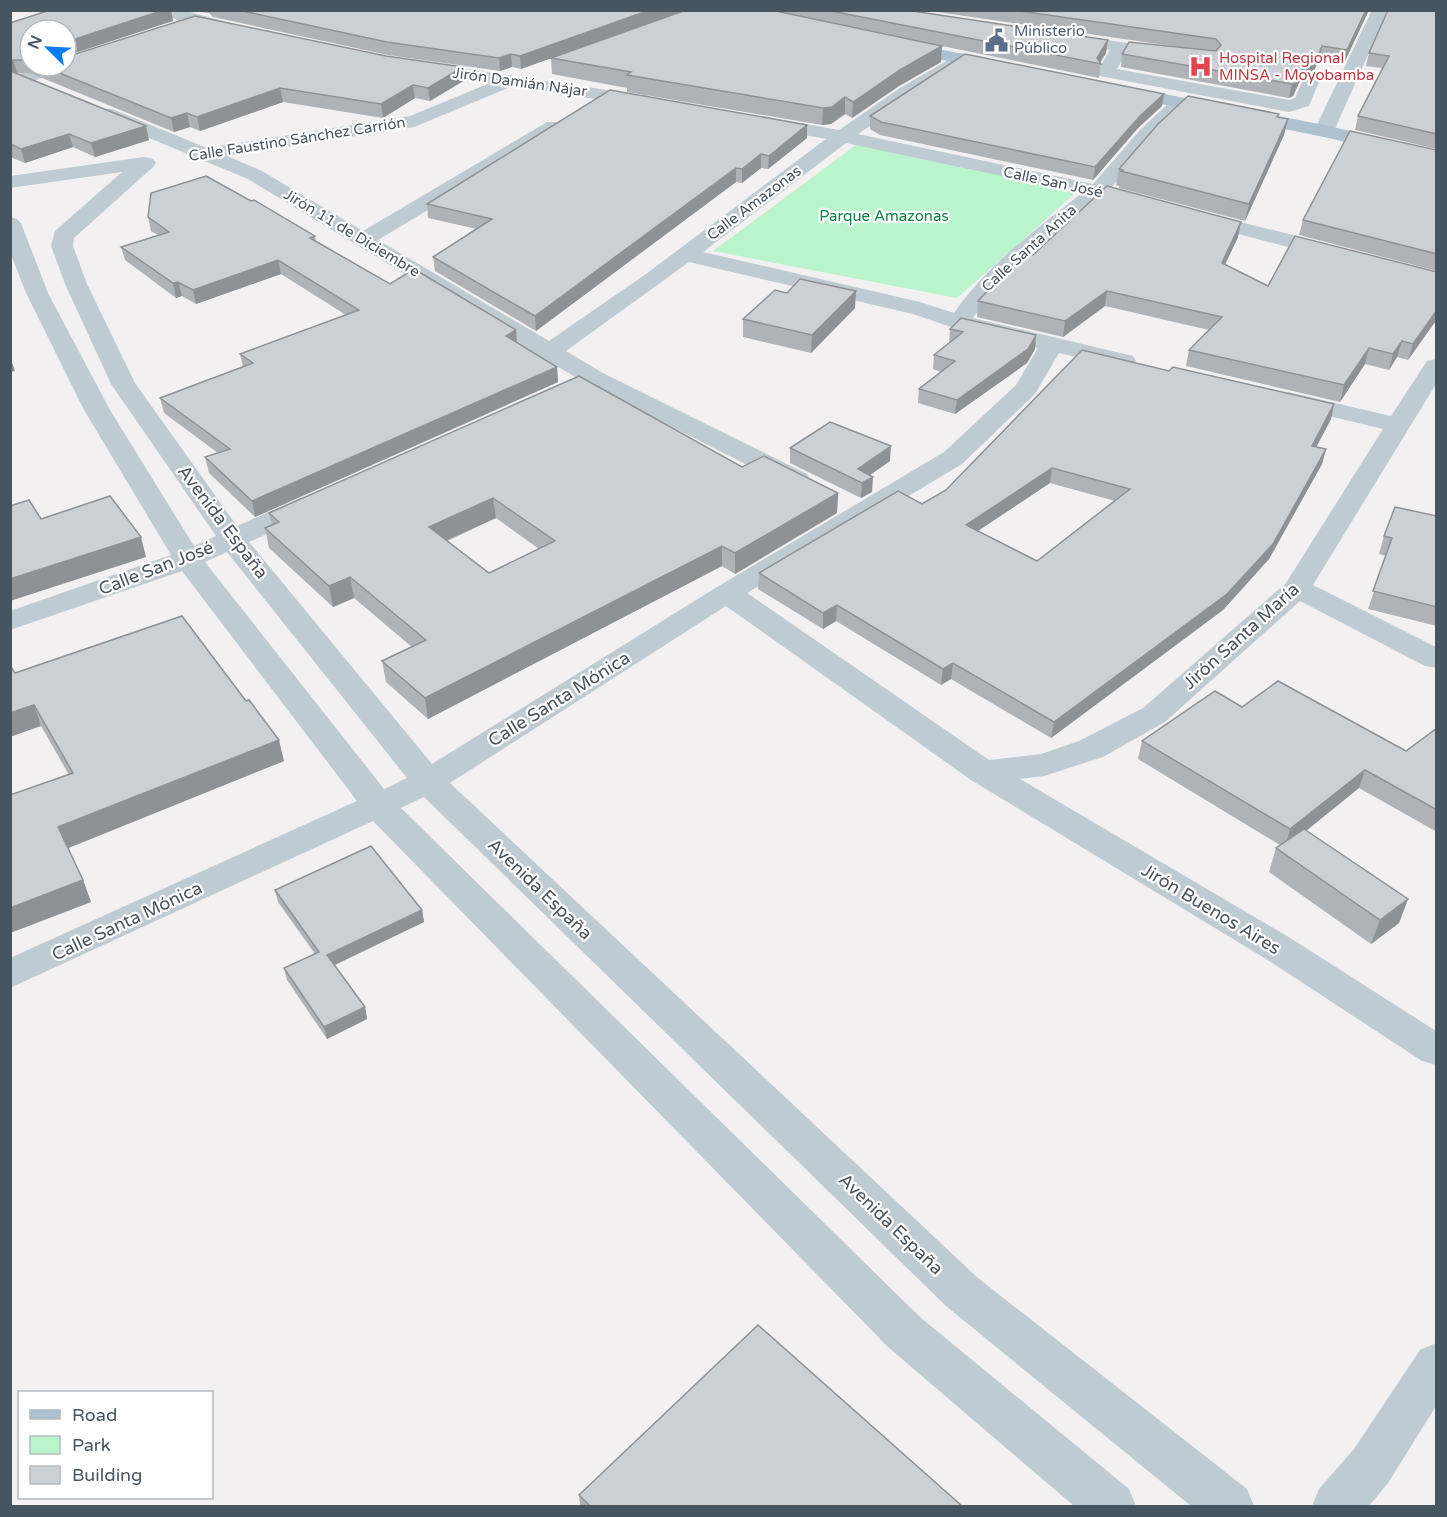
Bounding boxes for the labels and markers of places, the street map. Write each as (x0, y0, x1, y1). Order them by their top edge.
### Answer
place label: Ministerio Público (1014, 22, 1085, 57)
public building icon: Ministerio Público (983, 27, 1009, 53)
place label: Hospital Regional MINSA - Moyobamba (1219, 49, 1374, 84)
hospital icon: Hospital Regional MINSA - Moyobamba (1188, 54, 1214, 80)

